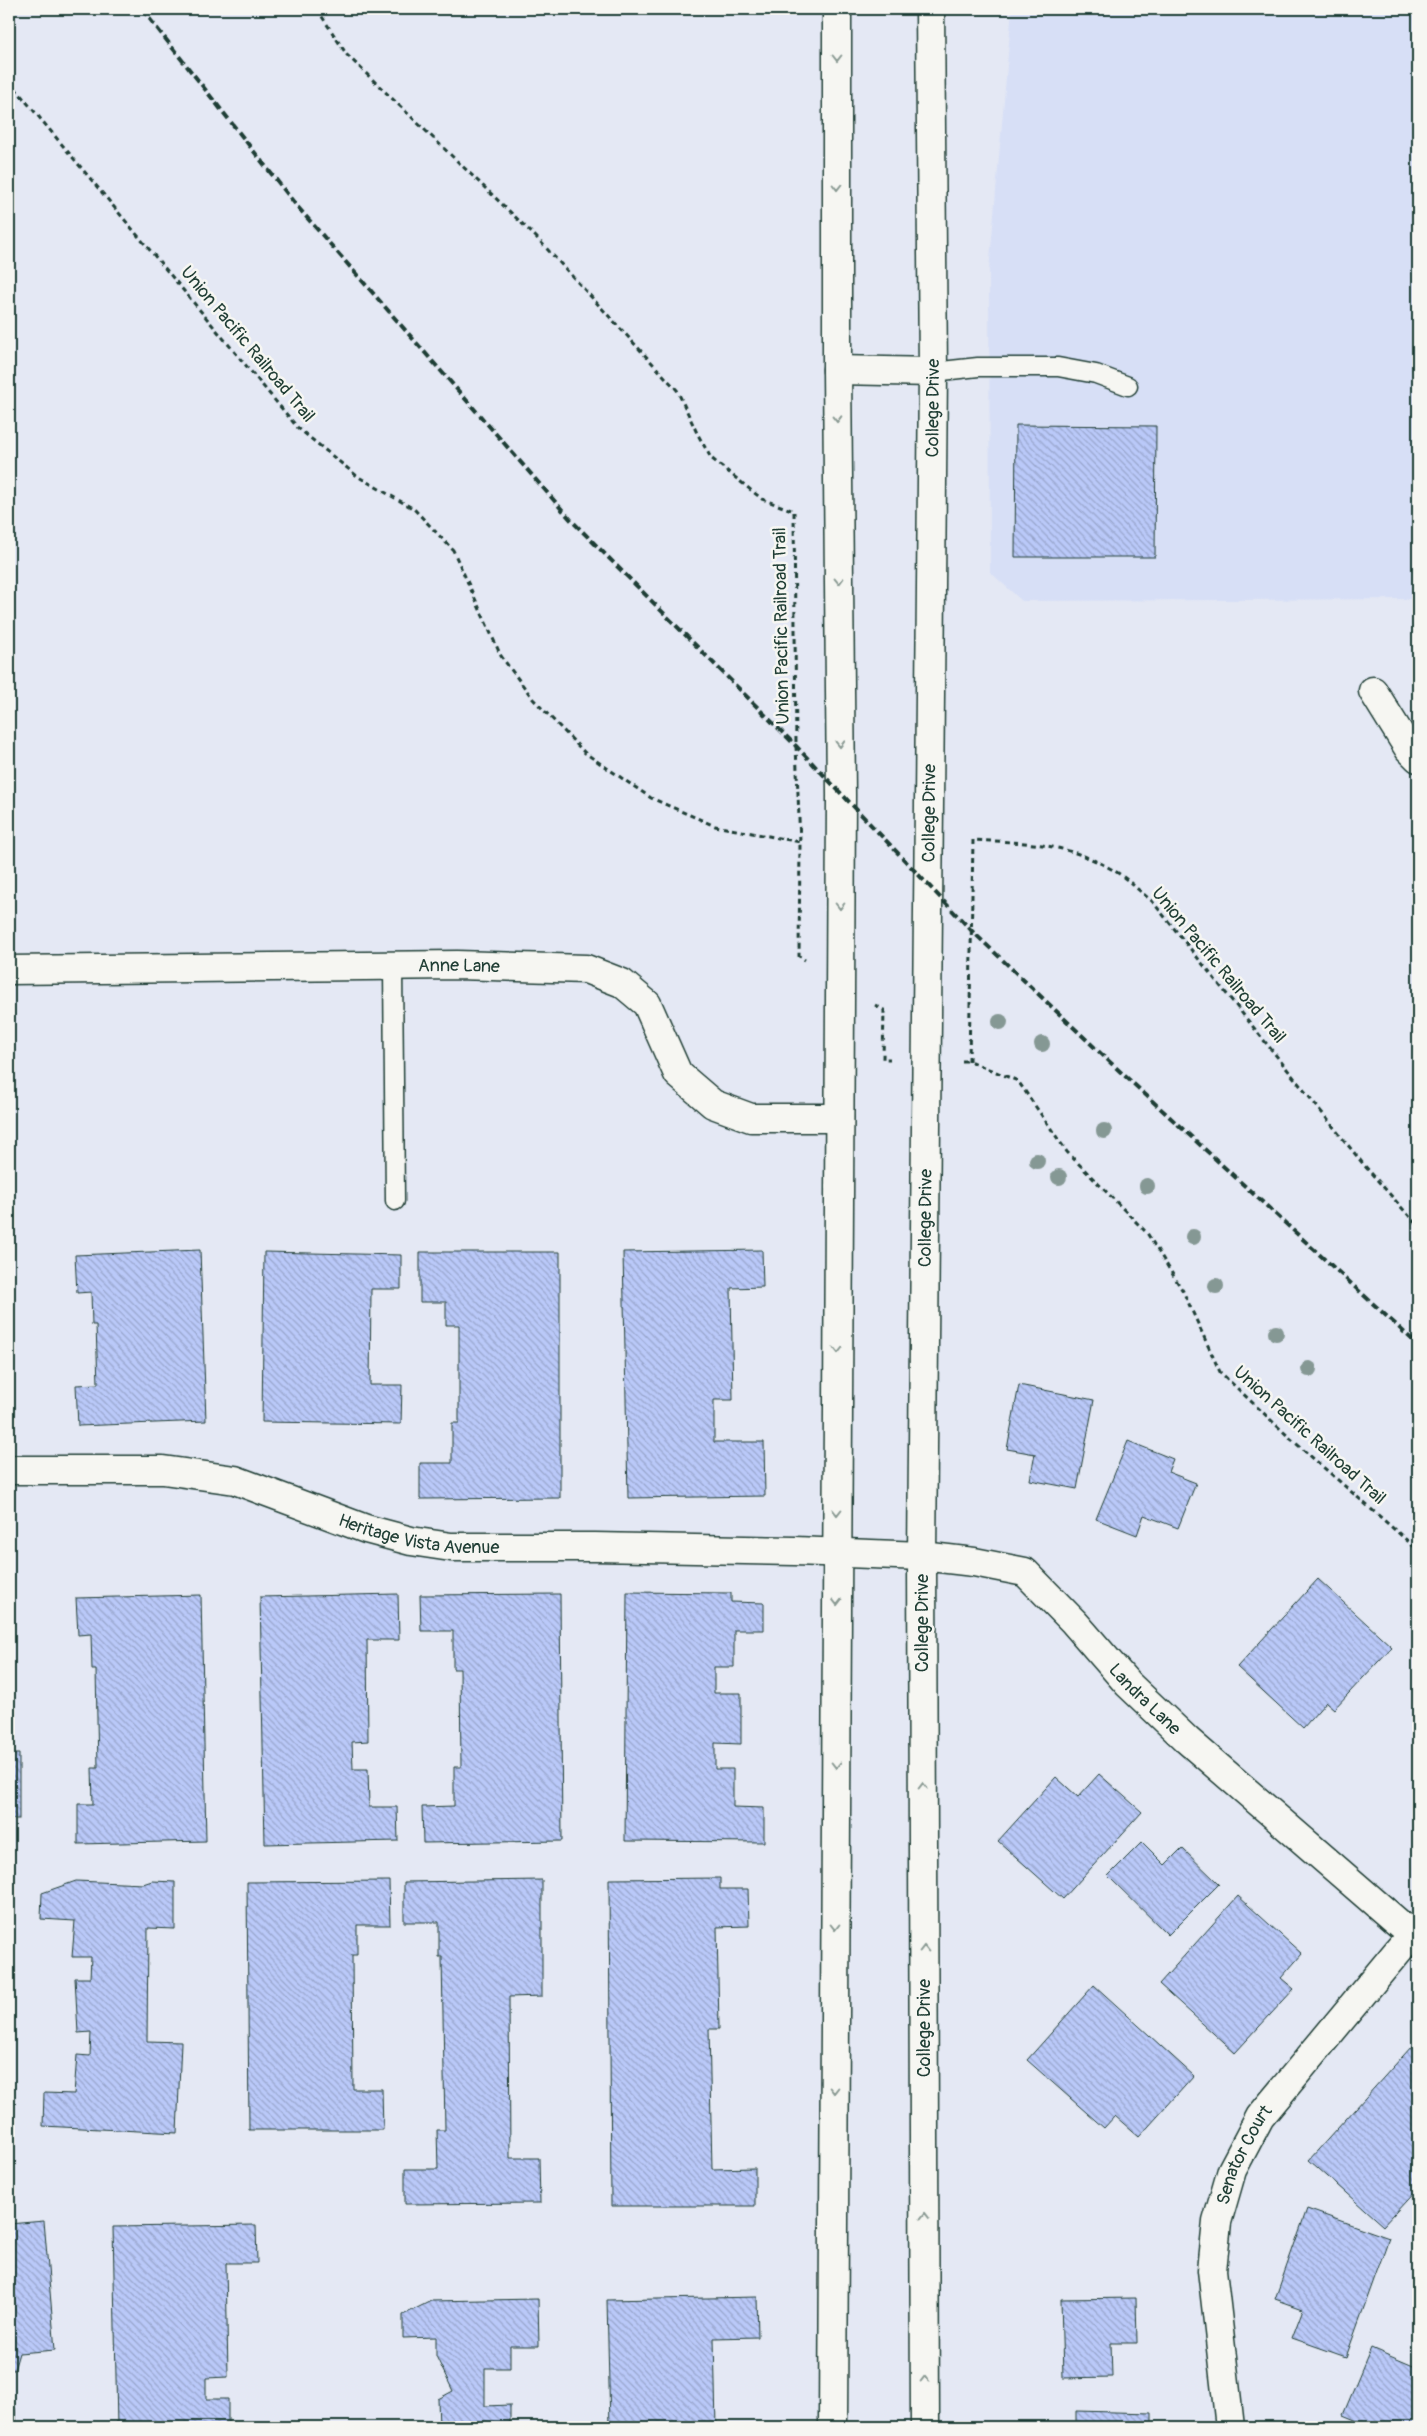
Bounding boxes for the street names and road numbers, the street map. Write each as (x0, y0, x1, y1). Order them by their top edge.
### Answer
street label: Union Pacific Railroad Trail (175, 261, 320, 427)
street label: College Drive (921, 359, 945, 457)
street label: Union Pacific Railroad Trail (768, 527, 795, 725)
street label: College Drive (917, 764, 941, 862)
street label: Union Pacific Railroad Trail (1146, 882, 1291, 1048)
street label: Anne Lane (418, 954, 500, 978)
street label: College Drive (914, 1169, 938, 1267)
street label: Union Pacific Railroad Trail (1229, 1361, 1391, 1510)
street label: Heritage Vista Avenue (335, 1509, 499, 1560)
street label: College Drive (911, 1574, 934, 1672)
street label: Landra Lane (1103, 1659, 1186, 1740)
street label: College Drive (913, 1979, 936, 2077)
street label: Senator Court (1212, 2100, 1278, 2207)

